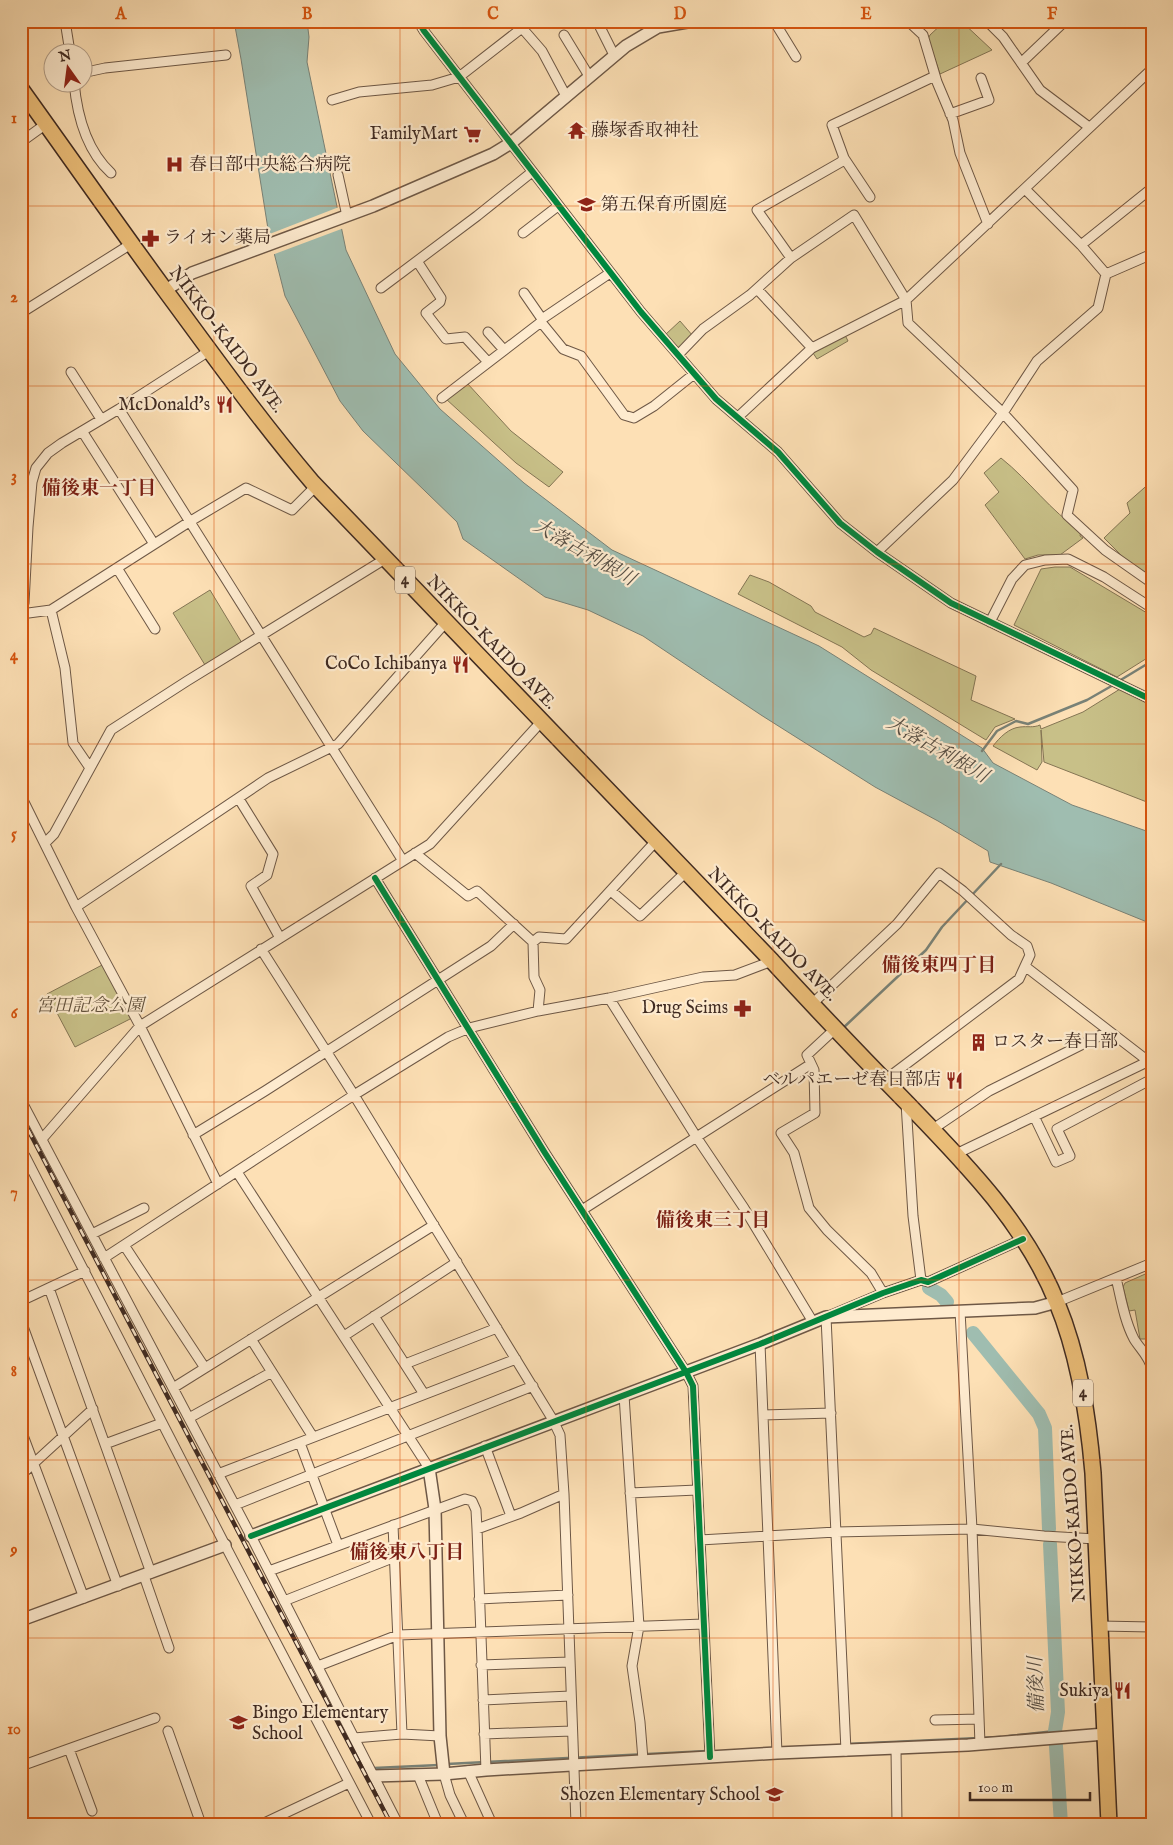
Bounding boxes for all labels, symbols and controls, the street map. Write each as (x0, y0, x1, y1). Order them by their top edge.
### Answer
text: A (115, 5, 128, 25)
text: B (302, 5, 313, 25)
text: C (487, 5, 499, 25)
text: D (674, 5, 687, 25)
text: E (860, 5, 872, 25)
text: F (1047, 5, 1058, 25)
north arrow (42, 42, 92, 92)
text: N (56, 46, 73, 67)
text: 1 (11, 109, 17, 129)
place label: 藤塚香取神社 (591, 120, 699, 143)
temple icon: 藤塚香取神社 (567, 121, 587, 141)
place label: FamilyMart (370, 123, 458, 146)
supermarket icon: FamilyMart (462, 124, 482, 144)
place label: 春日部中央総合病院 (189, 154, 351, 177)
hospital icon: 春日部中央総合病院 (165, 155, 185, 175)
place label: 第五保育所園庭 (601, 194, 727, 217)
school or university icon: 第五保育所園庭 (577, 195, 597, 215)
place label: ライオン薬局 (164, 227, 271, 250)
pharmacy icon: ライオン薬局 (140, 228, 160, 248)
street label: NIKKO-KAIDO AVE. (163, 262, 289, 418)
text: 2 (10, 288, 18, 308)
place label: McDonald's (118, 394, 210, 417)
restaurant icon: McDonald's (214, 395, 234, 415)
text: 3 (11, 467, 17, 487)
district label: 備後東一丁目 (42, 477, 156, 501)
water label: 大落古利根川 (529, 514, 641, 593)
road number: 4 (395, 566, 415, 594)
street label: NIKKO-KAIDO AVE. (421, 571, 561, 715)
text: 4 (10, 646, 19, 666)
place label: CoCo Ichibanya (325, 653, 447, 676)
restaurant icon: CoCo Ichibanya (451, 654, 471, 674)
water label: 大落古利根川 (882, 711, 994, 790)
text: 5 (11, 825, 17, 845)
street label: NIKKO-KAIDO AVE. (702, 863, 842, 1007)
district label: 備後東四丁目 (882, 954, 996, 978)
park label: 宮田記念公園 (36, 995, 147, 1018)
place label: Drug Seims (641, 997, 728, 1020)
pharmacy icon: Drug Seims (732, 998, 752, 1018)
text: 6 (11, 1004, 19, 1024)
place label: ロスター春日部 (992, 1031, 1118, 1054)
building icon: ロスター春日部 (968, 1032, 988, 1052)
place label: ベルパエーゼ春日部店 (763, 1069, 941, 1092)
restaurant icon: ベルパエーゼ春日部店 (945, 1070, 965, 1090)
text: 7 (10, 1183, 18, 1203)
district label: 備後東三丁目 (656, 1209, 770, 1233)
text: 8 (11, 1362, 17, 1382)
road number: 4 (1073, 1380, 1093, 1406)
street label: NIKKO-KAIDO AVE. (1056, 1423, 1092, 1603)
text: 9 (10, 1541, 18, 1561)
district label: 備後東八丁目 (350, 1541, 464, 1565)
water label: 備後川 (1024, 1654, 1050, 1714)
place label: Sukiya (1060, 1680, 1109, 1703)
restaurant icon: Sukiya (1113, 1681, 1133, 1701)
place label: Bingo Elementary School (252, 1702, 388, 1746)
school or university icon: Bingo Elementary School (228, 1713, 248, 1733)
text: 10 (7, 1720, 21, 1740)
scale bar (970, 1770, 1090, 1802)
text: 100 m (978, 1778, 1014, 1797)
place label: Shozen Elementary School (560, 1784, 760, 1807)
school or university icon: Shozen Elementary School (764, 1785, 784, 1805)

